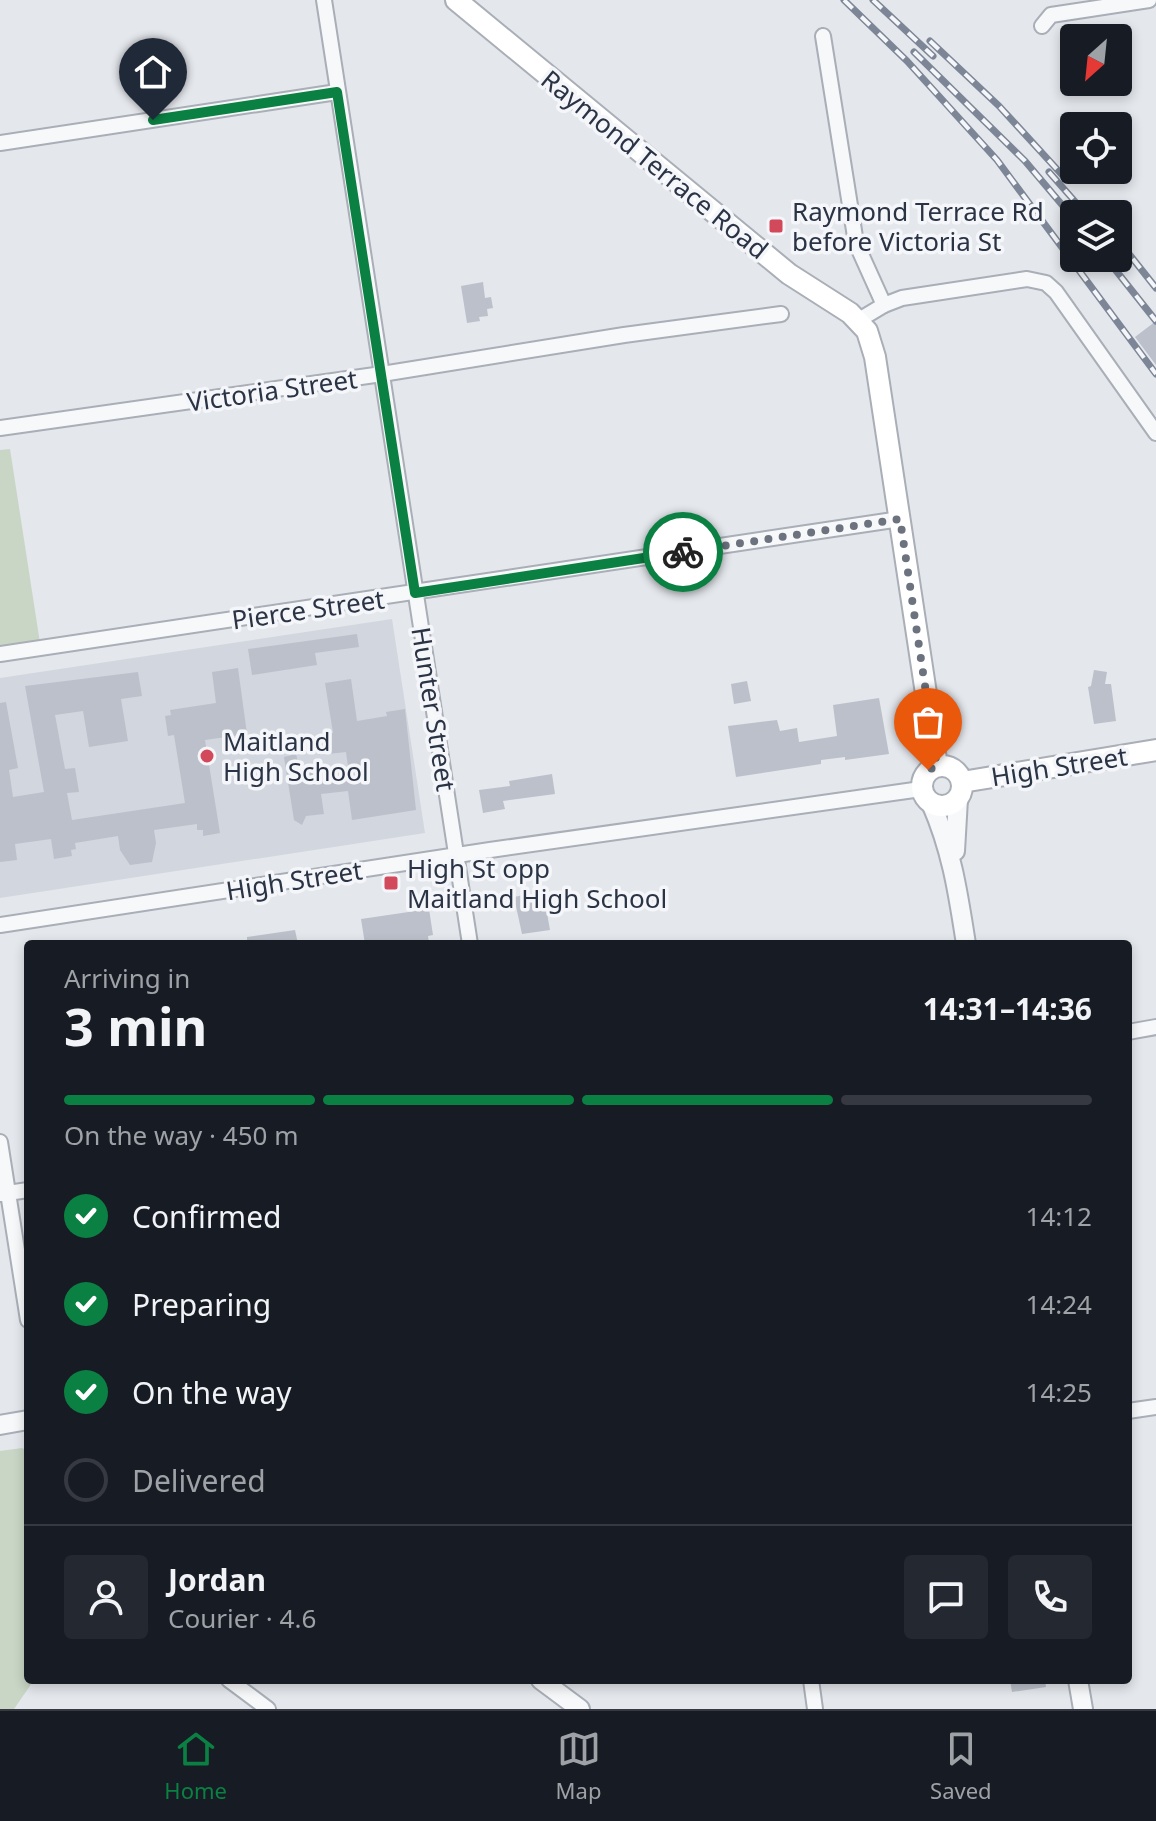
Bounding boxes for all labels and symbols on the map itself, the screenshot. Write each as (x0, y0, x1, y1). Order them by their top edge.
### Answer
north arrow (1060, 24, 1132, 96)
pin (119, 38, 187, 120)
street label: Raymond Terrace Road (534, 61, 776, 267)
place label: Raymond Terrace Rd before Victoria St (792, 193, 1044, 259)
marker: Raymond Terrace Rd before Victoria St (767, 217, 785, 235)
street label: Victoria Street (185, 360, 359, 420)
courier (643, 512, 723, 592)
street label: Pierce Street (229, 580, 387, 638)
street label: Hunter Street (403, 624, 465, 794)
pin (894, 688, 962, 770)
place label: Maitland High School (223, 723, 369, 789)
street label: High Street (988, 737, 1130, 795)
marker: Maitland High School (198, 747, 216, 765)
place label: High St opp Maitland High School (407, 850, 667, 916)
street label: High Street (223, 851, 365, 909)
marker: High St opp Maitland High School (382, 874, 400, 892)

